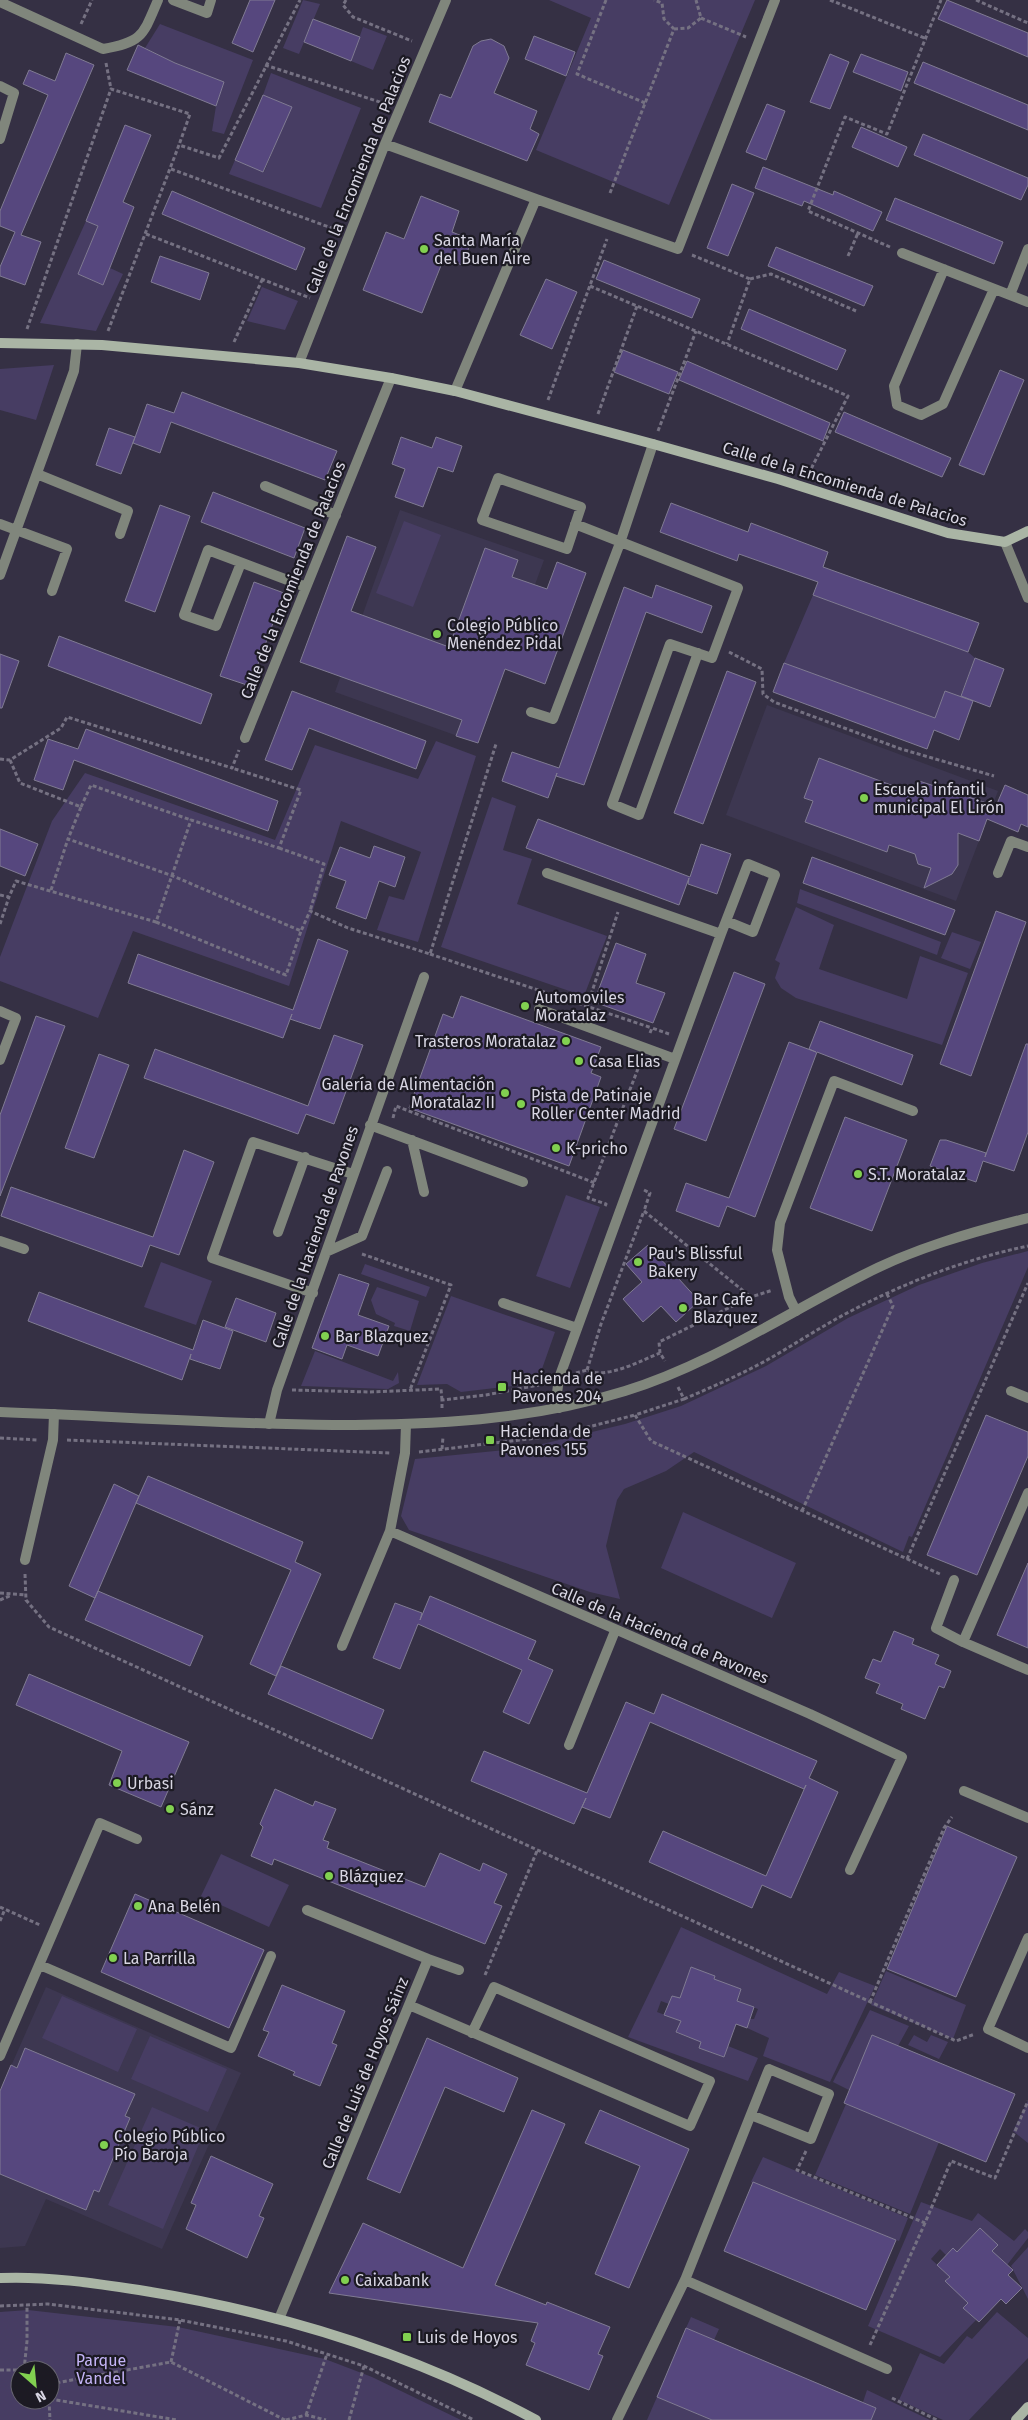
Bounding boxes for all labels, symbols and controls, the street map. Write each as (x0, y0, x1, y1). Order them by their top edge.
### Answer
street label: Calle de la Encomienda de Palacios (301, 53, 415, 297)
place label: Santa María del Buen Aire (434, 231, 531, 268)
marker: Santa María del Buen Aire (418, 243, 430, 255)
street label: Calle de la Encomienda de Palacios (720, 438, 970, 530)
street label: Calle de la Encomienda de Palacios (236, 458, 350, 702)
place label: Colegio Público Menéndez Pidal (447, 616, 562, 653)
marker: Colegio Público Menéndez Pidal (431, 628, 443, 640)
place label: Escuela infantil municipal El Lirón (874, 780, 1004, 817)
marker: Escuela infantil municipal El Lirón (858, 792, 870, 804)
place label: Automoviles Moratalaz (535, 988, 625, 1025)
marker: Automoviles Moratalaz (519, 1000, 531, 1012)
place label: Trasteros Moratalaz (415, 1032, 556, 1051)
marker: Trasteros Moratalaz (560, 1035, 572, 1047)
place label: Casa Elias (589, 1052, 660, 1071)
marker: Casa Elias (573, 1055, 585, 1067)
place label: Galería de Alimentación Moratalaz II (321, 1075, 495, 1112)
place label: Pista de Patinaje Roller Center Madrid (531, 1086, 681, 1123)
marker: Galería de Alimentación Moratalaz II (499, 1087, 511, 1099)
marker: Pista de Patinaje Roller Center Madrid (515, 1098, 527, 1110)
street label: Calle de la Hacienda de Pavones (268, 1123, 362, 1351)
place label: K-pricho (566, 1139, 628, 1158)
marker: K-pricho (550, 1142, 562, 1154)
place label: S.T. Moratalaz (868, 1165, 966, 1184)
marker: S.T. Moratalaz (852, 1168, 864, 1180)
place label: Pau's Blissful Bakery (648, 1244, 743, 1281)
marker: Pau's Blissful Bakery (632, 1256, 644, 1268)
place label: Bar Cafe Blazquez (693, 1290, 757, 1327)
marker: Bar Cafe Blazquez (677, 1302, 689, 1314)
place label: Bar Blazquez (335, 1327, 428, 1346)
marker: Bar Blazquez (319, 1330, 331, 1342)
place label: Hacienda de Pavones 204 (512, 1369, 603, 1406)
marker: Hacienda de Pavones 204 (496, 1381, 508, 1393)
place label: Hacienda de Pavones 155 (500, 1422, 591, 1459)
marker: Hacienda de Pavones 155 (484, 1434, 496, 1446)
street label: Calle de la Hacienda de Pavones (549, 1579, 771, 1687)
place label: Urbasi (127, 1774, 174, 1793)
marker: Urbasi (111, 1777, 123, 1789)
place label: Sánz (180, 1800, 214, 1819)
marker: Sánz (164, 1803, 176, 1815)
place label: Blázquez (339, 1867, 403, 1886)
marker: Blázquez (323, 1870, 335, 1882)
place label: Ana Belén (148, 1897, 221, 1916)
marker: Ana Belén (132, 1900, 144, 1912)
place label: La Parrilla (123, 1949, 196, 1968)
marker: La Parrilla (107, 1952, 119, 1964)
street label: Calle de Luis de Hoyos Sáinz (318, 1974, 412, 2172)
place label: Colegio Público Pío Baroja (114, 2127, 225, 2164)
marker: Colegio Público Pío Baroja (98, 2139, 110, 2151)
place label: Caixabank (355, 2271, 430, 2290)
marker: Caixabank (339, 2274, 351, 2286)
place label: Luis de Hoyos (417, 2328, 518, 2347)
marker: Luis de Hoyos (401, 2331, 413, 2343)
park label: Parque Vandel (76, 2351, 126, 2388)
north arrow (10, 2360, 60, 2410)
text: N (33, 2386, 49, 2406)

